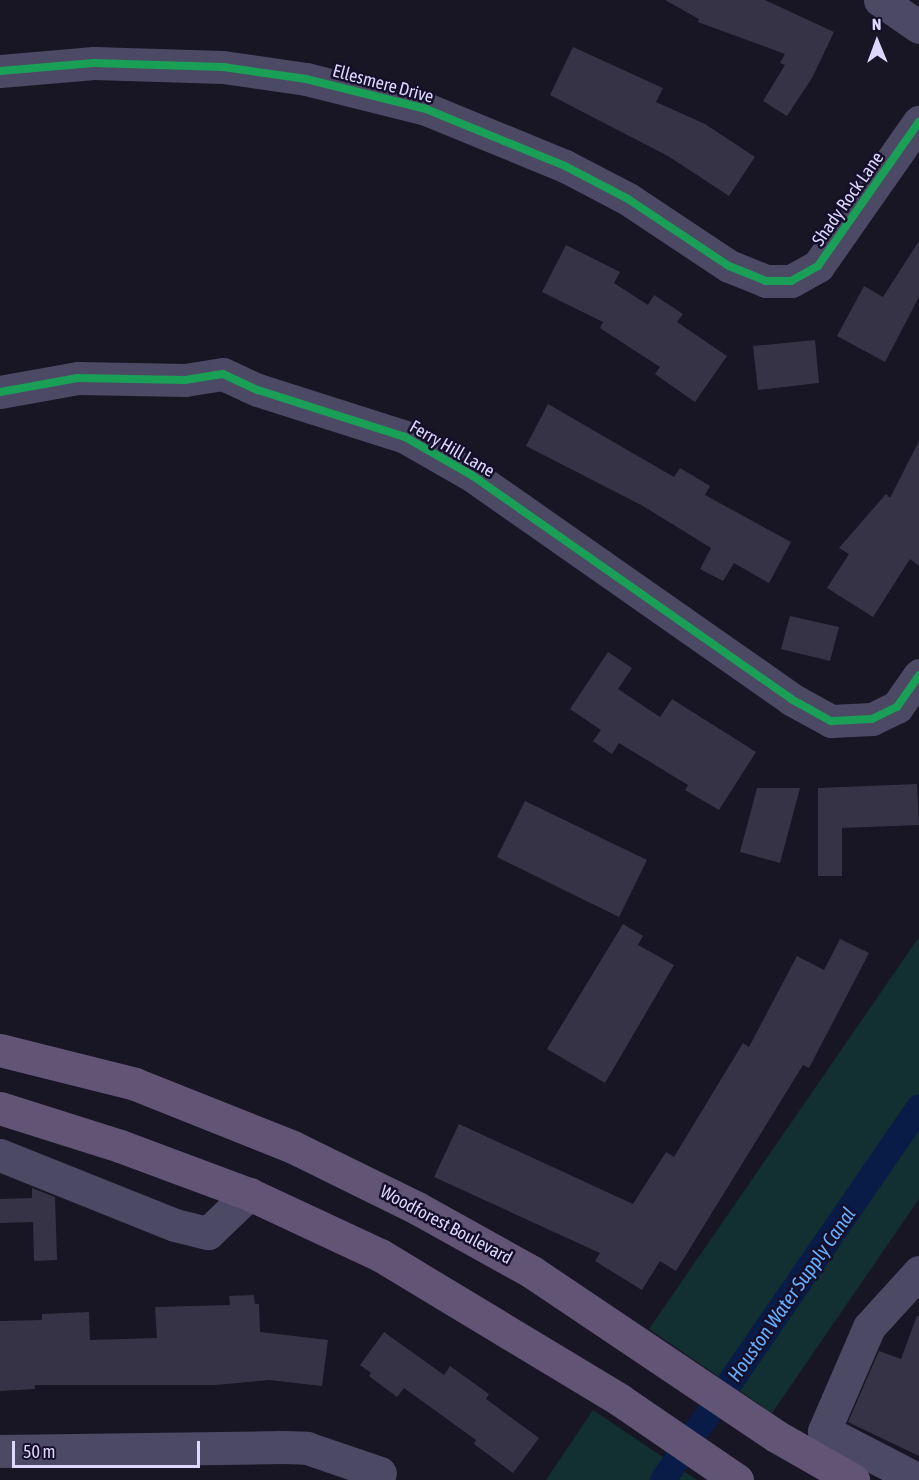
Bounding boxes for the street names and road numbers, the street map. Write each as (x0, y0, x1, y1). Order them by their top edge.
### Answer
street label: Ellesmere Drive (330, 60, 436, 108)
street label: Shady Rock Lane (808, 148, 888, 250)
street label: Ferry Hill Lane (406, 416, 498, 482)
street label: Woodforest Boulevard (376, 1181, 516, 1269)

